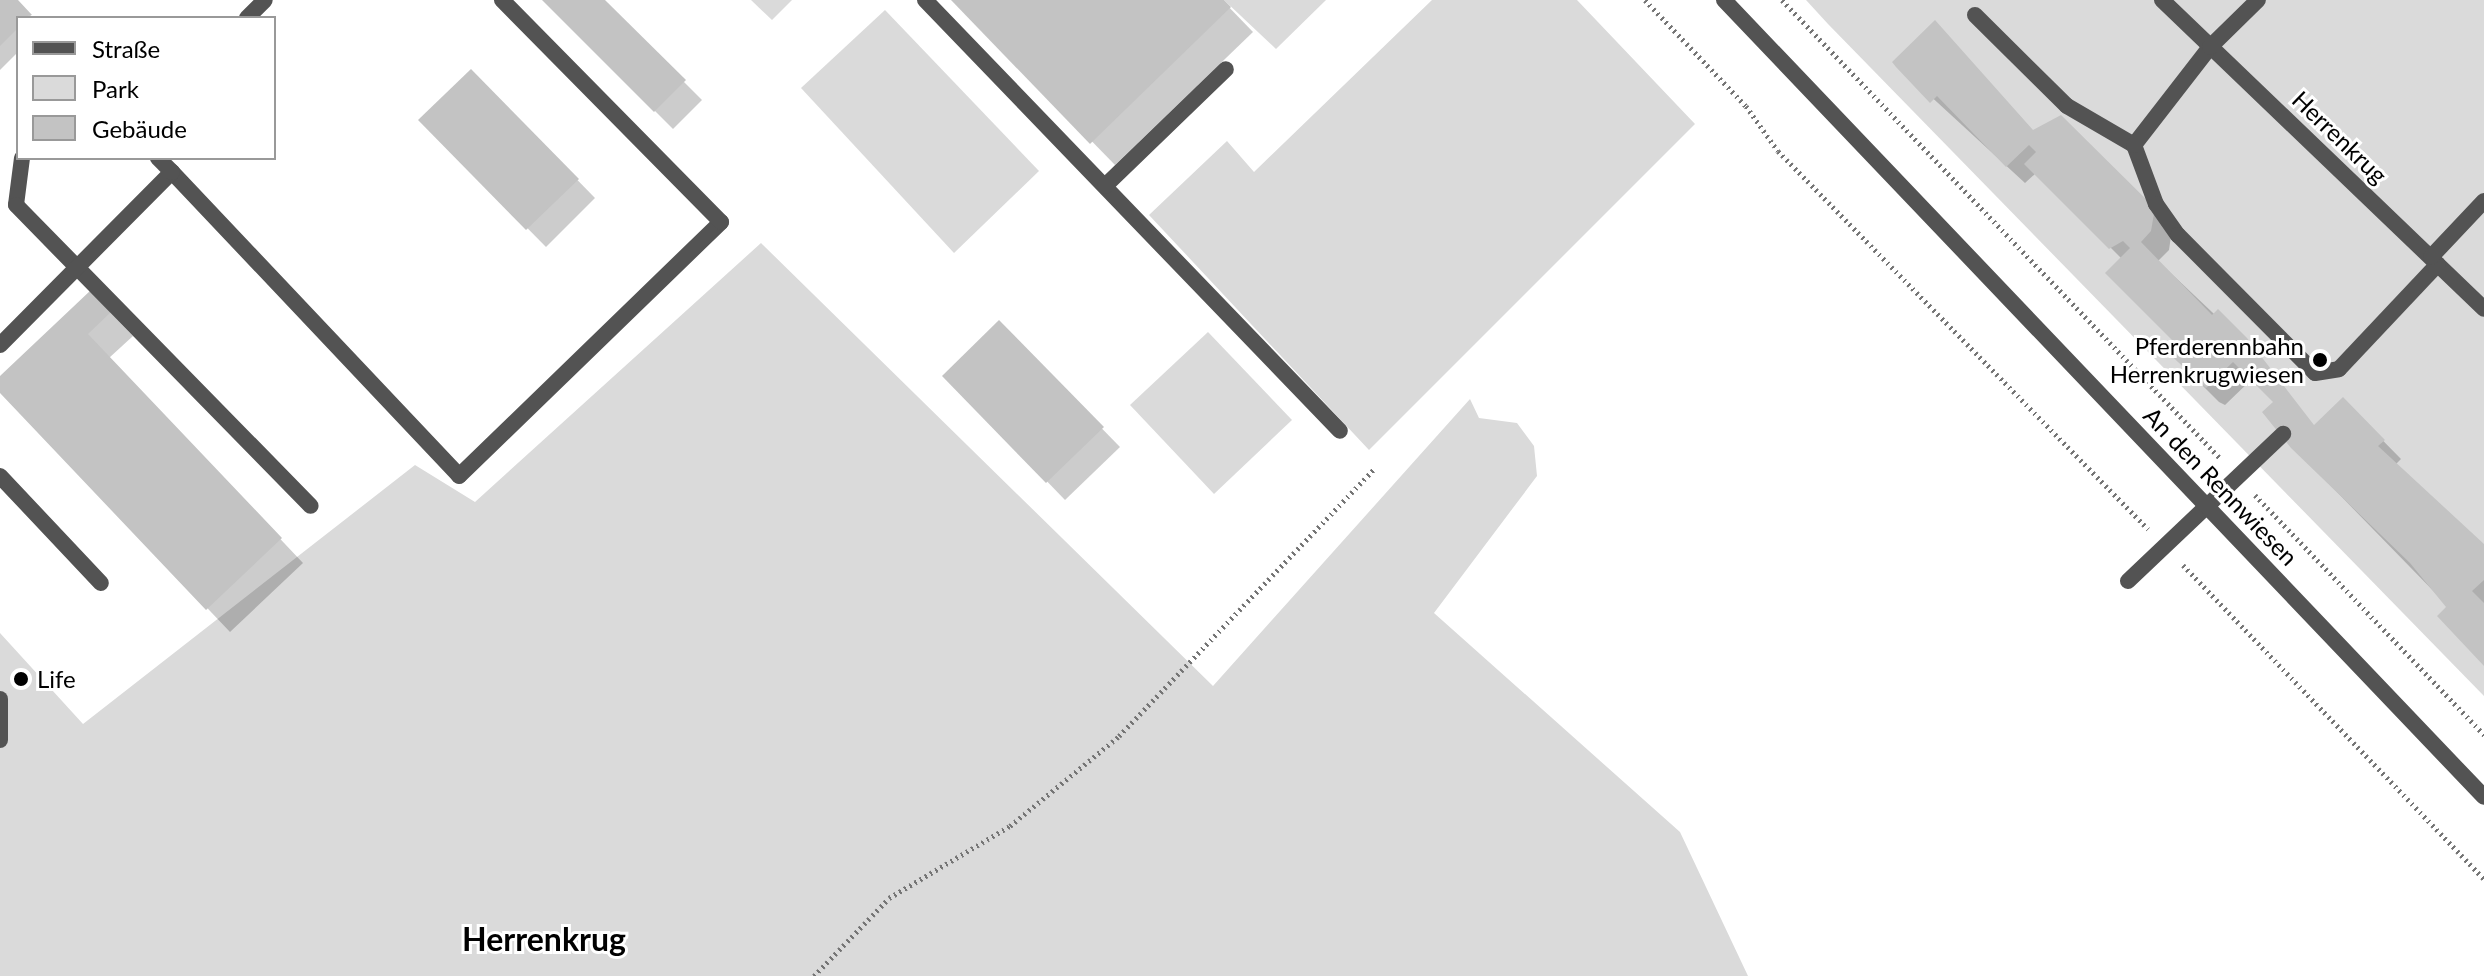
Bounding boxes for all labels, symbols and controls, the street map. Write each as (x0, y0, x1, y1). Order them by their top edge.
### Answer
legend (16, 16, 276, 160)
text: Straße (92, 34, 160, 63)
text: Park (92, 74, 139, 103)
street label: Herrenkrug (2287, 85, 2393, 189)
text: Gebäude (92, 114, 187, 143)
place label: Pferderennbahn Herrenkrugwiesen (2110, 332, 2304, 388)
marker: Pferderennbahn Herrenkrugwiesen (2311, 351, 2329, 369)
street label: An den Rennwiesen (2138, 401, 2304, 571)
place label: Life (37, 665, 76, 693)
marker: Life (12, 670, 30, 688)
district label: Herrenkrug (462, 920, 626, 958)

